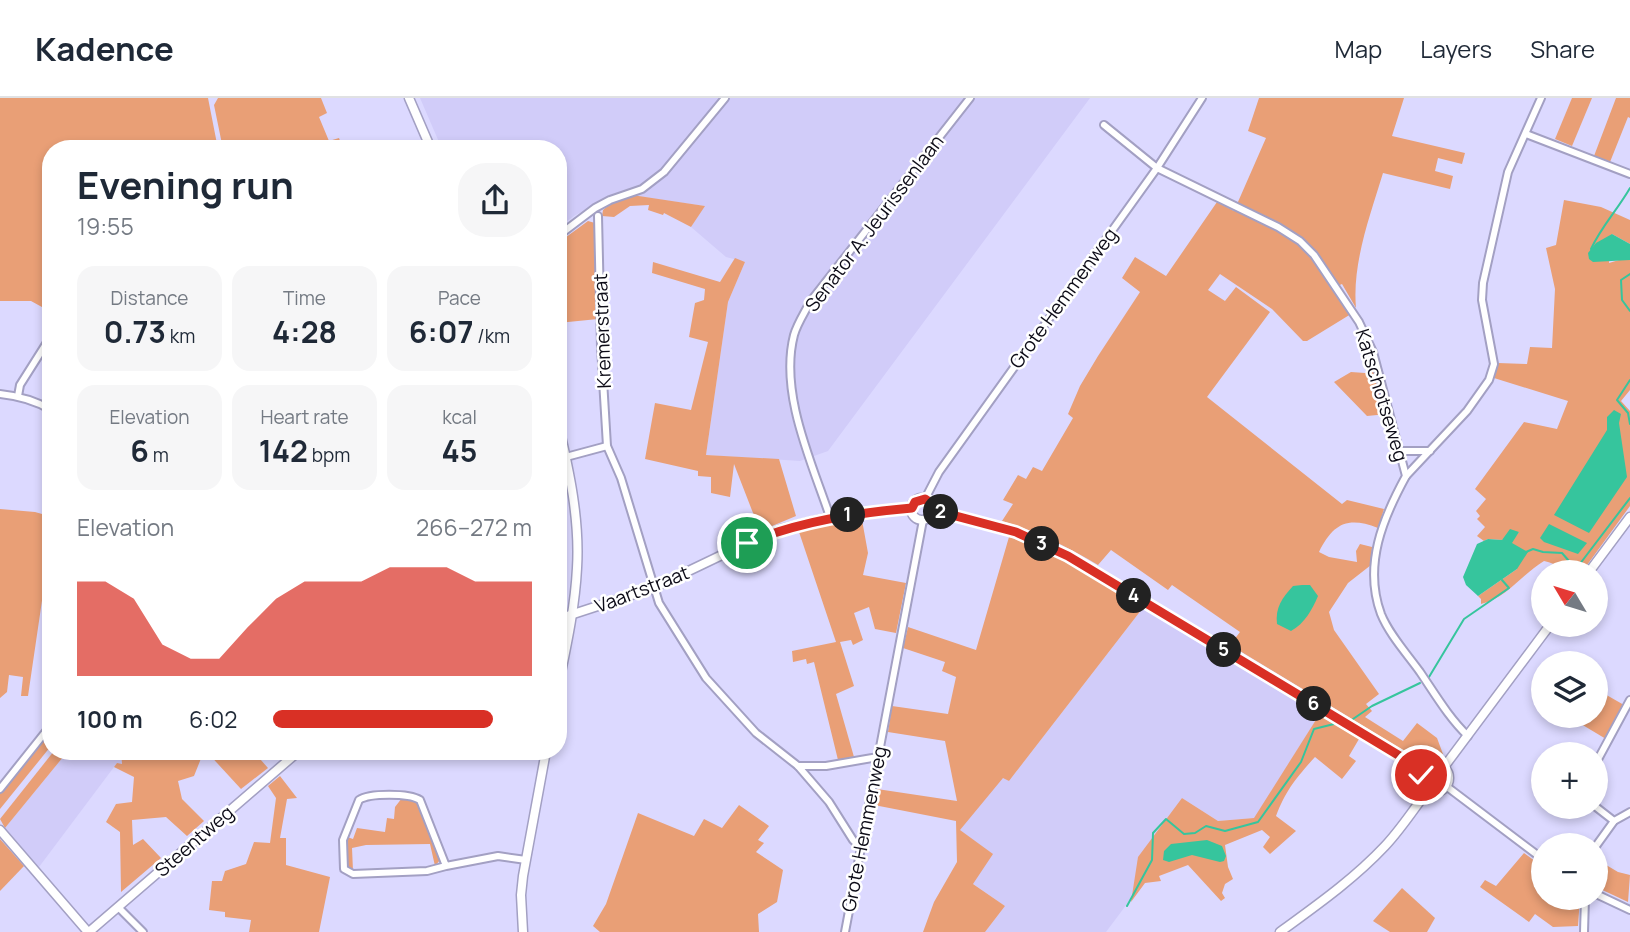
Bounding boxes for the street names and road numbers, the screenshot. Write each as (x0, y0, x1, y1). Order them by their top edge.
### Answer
street label: Senator A. Jeurissenlaan (799, 129, 949, 317)
street label: Grote Hemmenweg (1003, 222, 1123, 374)
street label: Kremerstraat (587, 273, 617, 389)
street label: Katschotseweg (1349, 326, 1415, 464)
street label: Vaartstraat (591, 559, 693, 619)
street label: Grote Hemmenweg (835, 744, 893, 914)
street label: Steentweg (149, 800, 239, 882)

